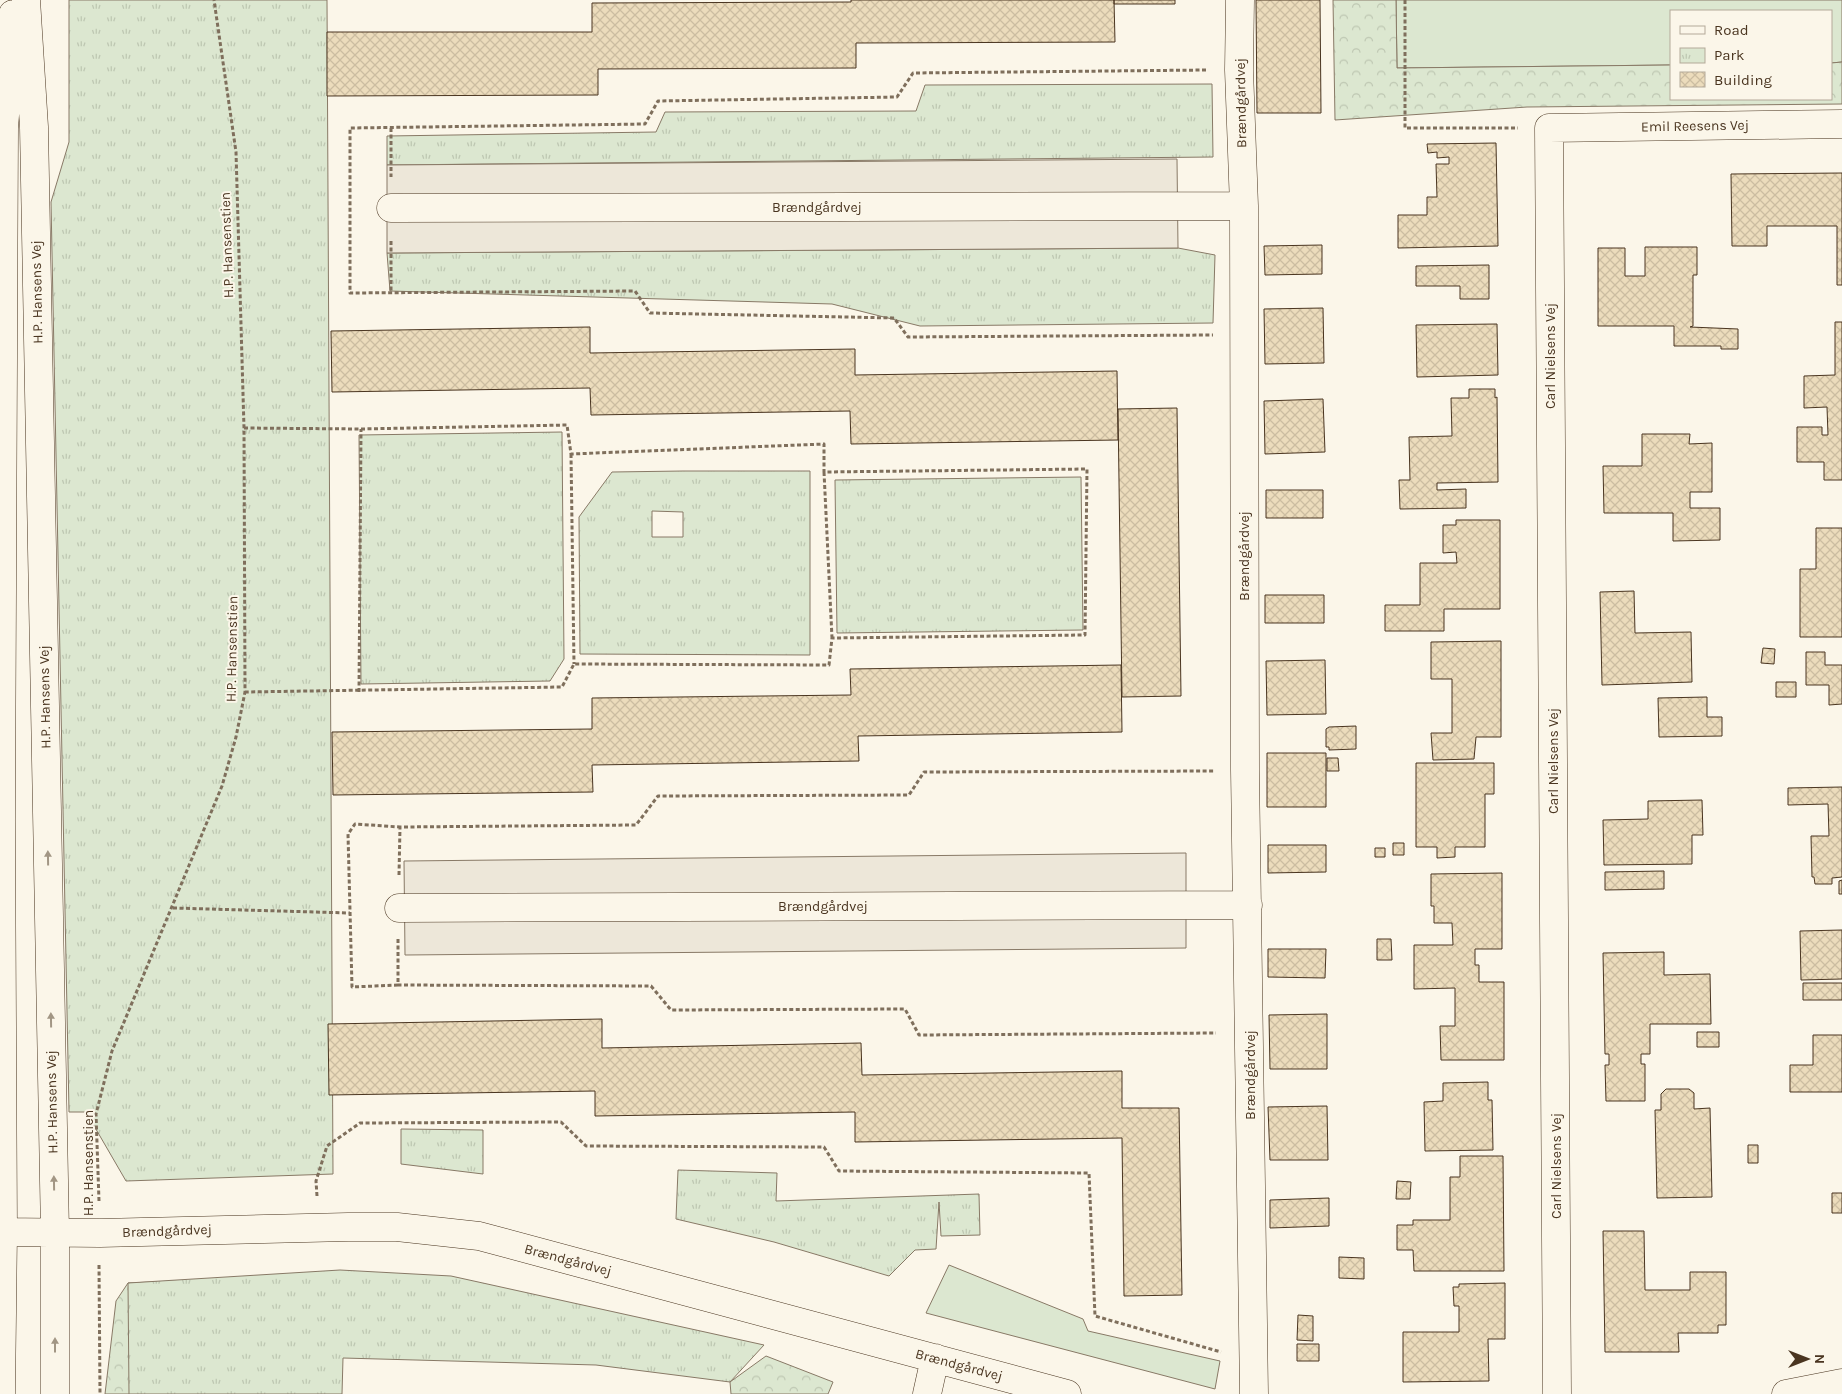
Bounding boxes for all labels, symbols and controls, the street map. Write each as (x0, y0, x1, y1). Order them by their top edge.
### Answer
legend (1670, 10, 1832, 100)
text: Road (1714, 21, 1749, 39)
text: Park (1714, 46, 1744, 64)
street label: Brændgårdvej (1232, 58, 1250, 148)
text: Building (1714, 71, 1772, 89)
street label: Emil Reesens Vej (1641, 117, 1749, 135)
street label: H.P. Hansenstien (217, 192, 237, 298)
street label: Brændgårdvej (772, 199, 862, 216)
street label: H.P. Hansens Vej (28, 240, 46, 344)
street label: Carl Nielsens Vej (1542, 303, 1559, 409)
street label: Brændgårdvej (1236, 511, 1253, 601)
street label: H.P. Hansenstien (223, 596, 241, 702)
street label: H.P. Hansens Vej (36, 645, 54, 749)
street label: Carl Nielsens Vej (1545, 708, 1562, 814)
one-way arrow (44, 850, 52, 866)
street label: Brændgårdvej (778, 898, 868, 915)
one-way arrow (47, 1012, 55, 1028)
street label: Brændgårdvej (1242, 1030, 1259, 1120)
street label: H.P. Hansens Vej (43, 1050, 61, 1154)
street label: H.P. Hansenstien (80, 1110, 97, 1216)
street label: Carl Nielsens Vej (1548, 1113, 1565, 1219)
one-way arrow (50, 1175, 58, 1191)
street label: Brændgårdvej (122, 1221, 212, 1241)
street label: Brændgårdvej (522, 1240, 614, 1280)
north arrow (1782, 1334, 1832, 1384)
one-way arrow (51, 1337, 59, 1353)
street label: Brændgårdvej (913, 1345, 1005, 1385)
text: N (1811, 1354, 1828, 1364)

